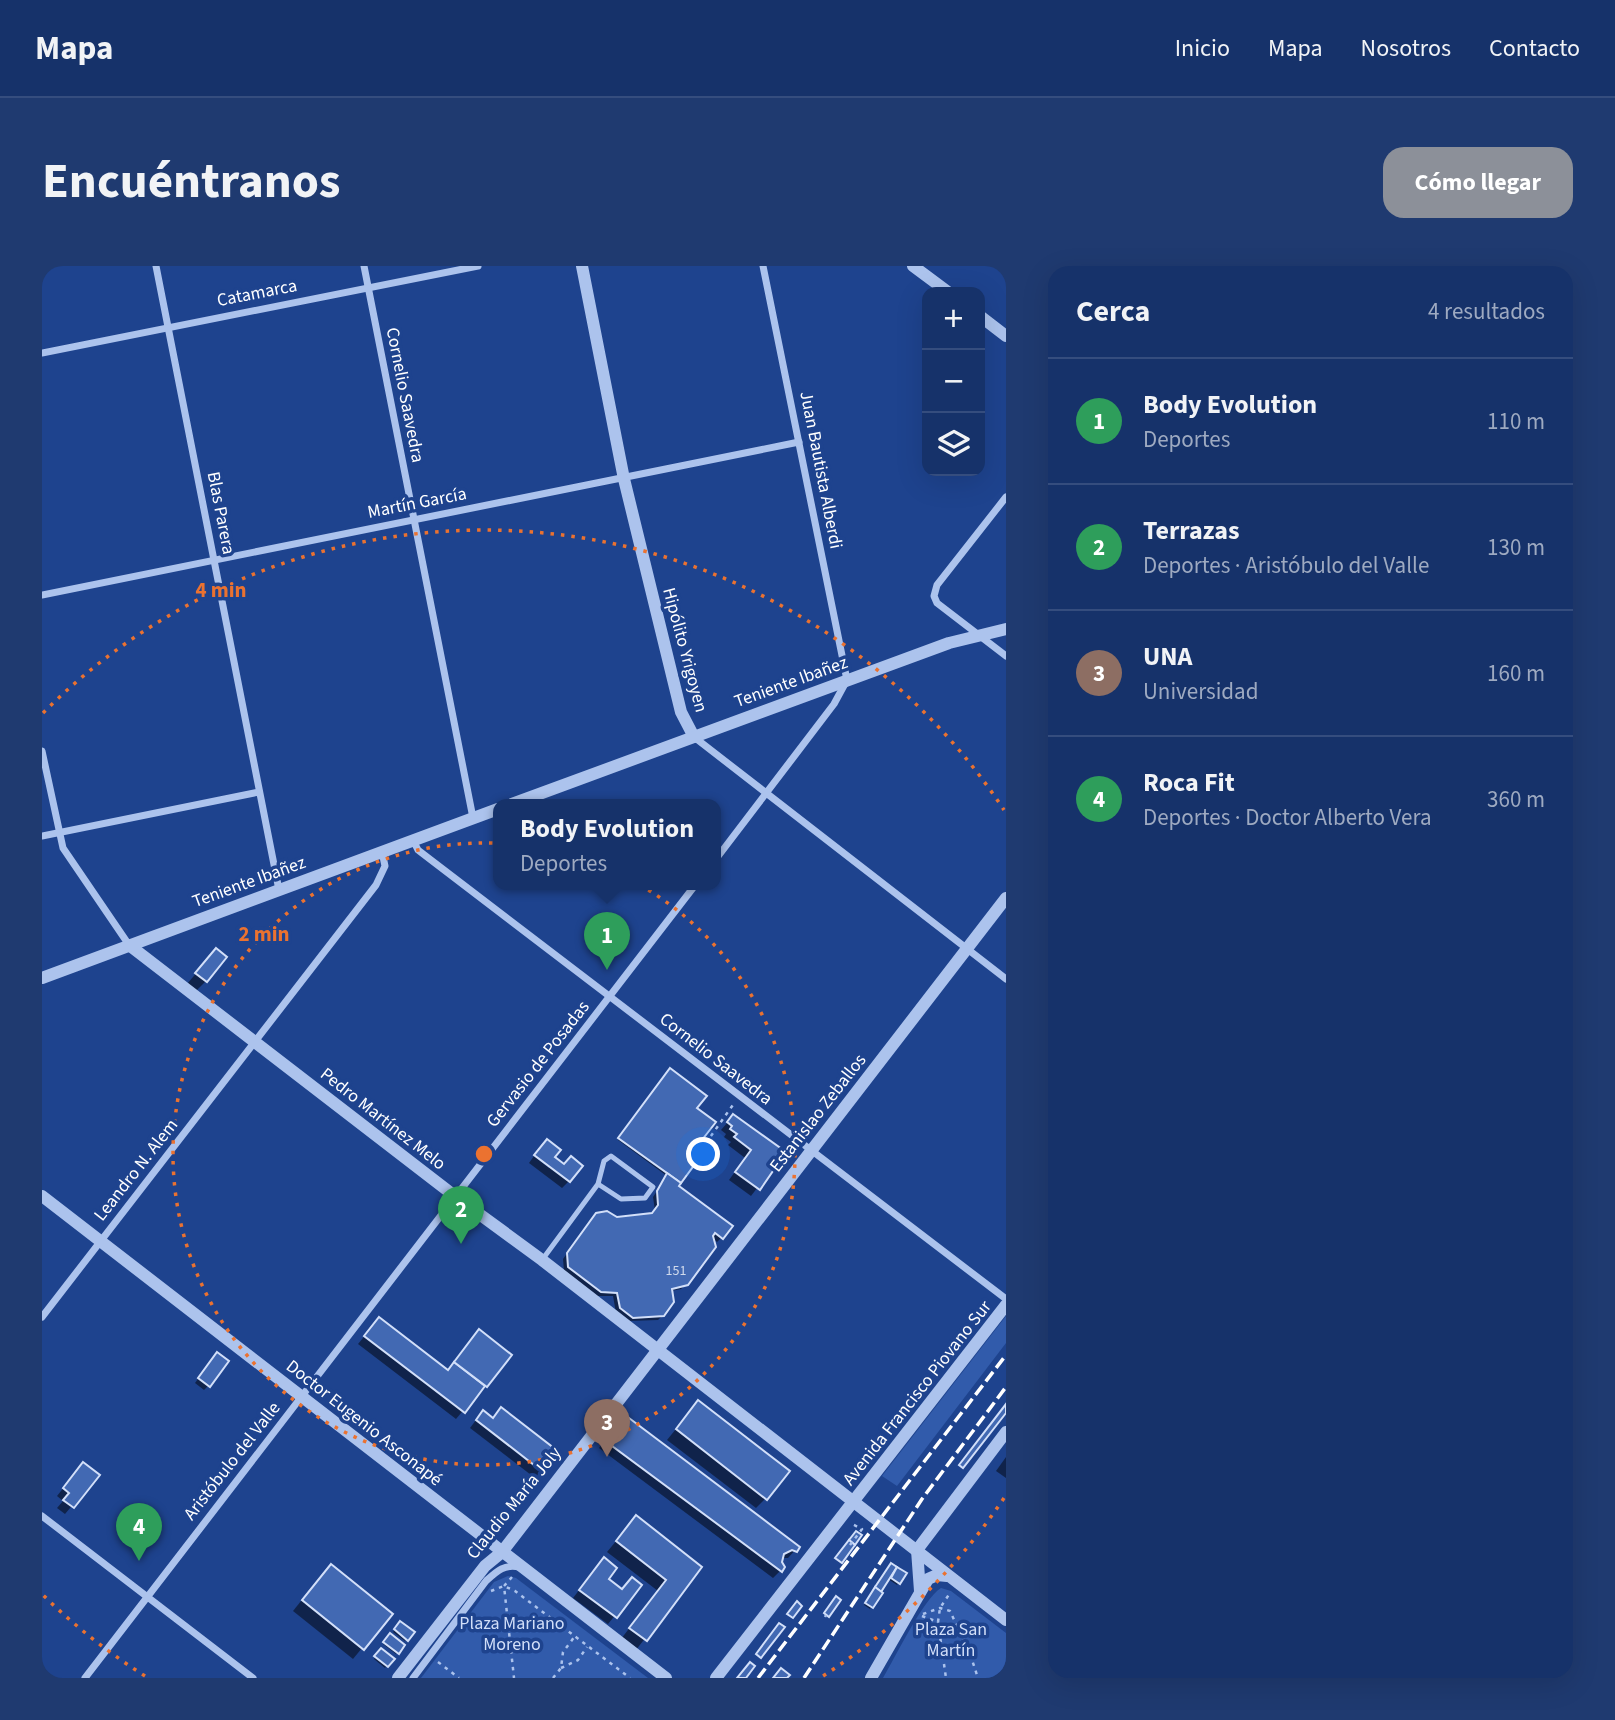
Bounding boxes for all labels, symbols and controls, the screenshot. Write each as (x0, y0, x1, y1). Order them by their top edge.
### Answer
text: Mapa (35, 25, 113, 72)
text: Inicio (1175, 31, 1230, 66)
text: Mapa (1268, 31, 1323, 66)
text: Nosotros (1361, 31, 1451, 66)
text: Contacto (1489, 31, 1580, 66)
text: Encuéntranos (42, 147, 340, 217)
button: Cómo llegar (1383, 147, 1573, 218)
street label: Catamarca (215, 273, 299, 313)
map controls (922, 287, 985, 476)
button: + (922, 287, 985, 350)
text: Cerca (1076, 290, 1150, 333)
text: 4 resultados (1428, 295, 1545, 328)
street label: Cornelio Saavedra (380, 325, 430, 465)
button: − (922, 350, 985, 413)
text: Body Evolution (1143, 386, 1317, 423)
street label: Juan Bautista Alberdi (793, 389, 849, 551)
text: 1 (1093, 405, 1105, 438)
text: 110 m (1487, 405, 1545, 438)
button: layers (922, 413, 985, 476)
text: Deportes (1143, 423, 1230, 456)
street label: Blas Parera (201, 469, 241, 557)
street label: Martín García (365, 481, 469, 525)
text: Terrazas (1143, 512, 1239, 549)
text: 2 (1093, 531, 1105, 564)
text: 130 m (1487, 531, 1545, 564)
text: Deportes · Aristóbulo del Valle (1143, 549, 1429, 582)
text: 4 min (195, 575, 247, 605)
street label: Hipólito Yrigoyen (656, 585, 714, 715)
text: UNA (1143, 638, 1192, 675)
street label: Teniente Ibañez (731, 650, 851, 714)
text: 3 (1093, 657, 1105, 690)
text: 160 m (1487, 657, 1545, 690)
text: Universidad (1143, 675, 1258, 708)
text: Roca Fit (1143, 764, 1235, 801)
text: 4 (1093, 783, 1105, 816)
text: 360 m (1487, 783, 1545, 816)
popup (493, 799, 721, 890)
text: Deportes · Doctor Alberto Vera (1143, 801, 1432, 834)
text: Body Evolution (520, 810, 694, 847)
text: Deportes (520, 847, 607, 880)
street label: Teniente Ibañez (189, 850, 309, 914)
pin: 1 (584, 912, 630, 970)
text: 2 min (238, 919, 290, 949)
street label: Gervasio de Posadas (481, 995, 595, 1133)
street label: Cornelio Saavedra (654, 1007, 778, 1111)
street label: Estanislao Zeballos (764, 1049, 872, 1177)
street label: Pedro Martínez Melo (315, 1062, 451, 1176)
street label: Leandro N. Alem (88, 1114, 184, 1226)
your location (686, 1137, 720, 1171)
centre of rings (472, 1142, 496, 1166)
pin: 2 (438, 1186, 484, 1244)
house number: 151 (666, 1261, 686, 1281)
street label: Avenida Francisco Piovano Sur (837, 1295, 998, 1491)
street label: Doctor Eugenio Asconapé (281, 1354, 447, 1492)
street label: Aristóbulo del Valle (178, 1396, 286, 1525)
pin: 3 (584, 1399, 630, 1457)
street label: Claudio María Joly (461, 1441, 568, 1565)
pin: 4 (116, 1503, 162, 1561)
park label: Plaza Mariano Moreno (459, 1611, 565, 1657)
park label: Plaza San Martín (915, 1617, 987, 1663)

